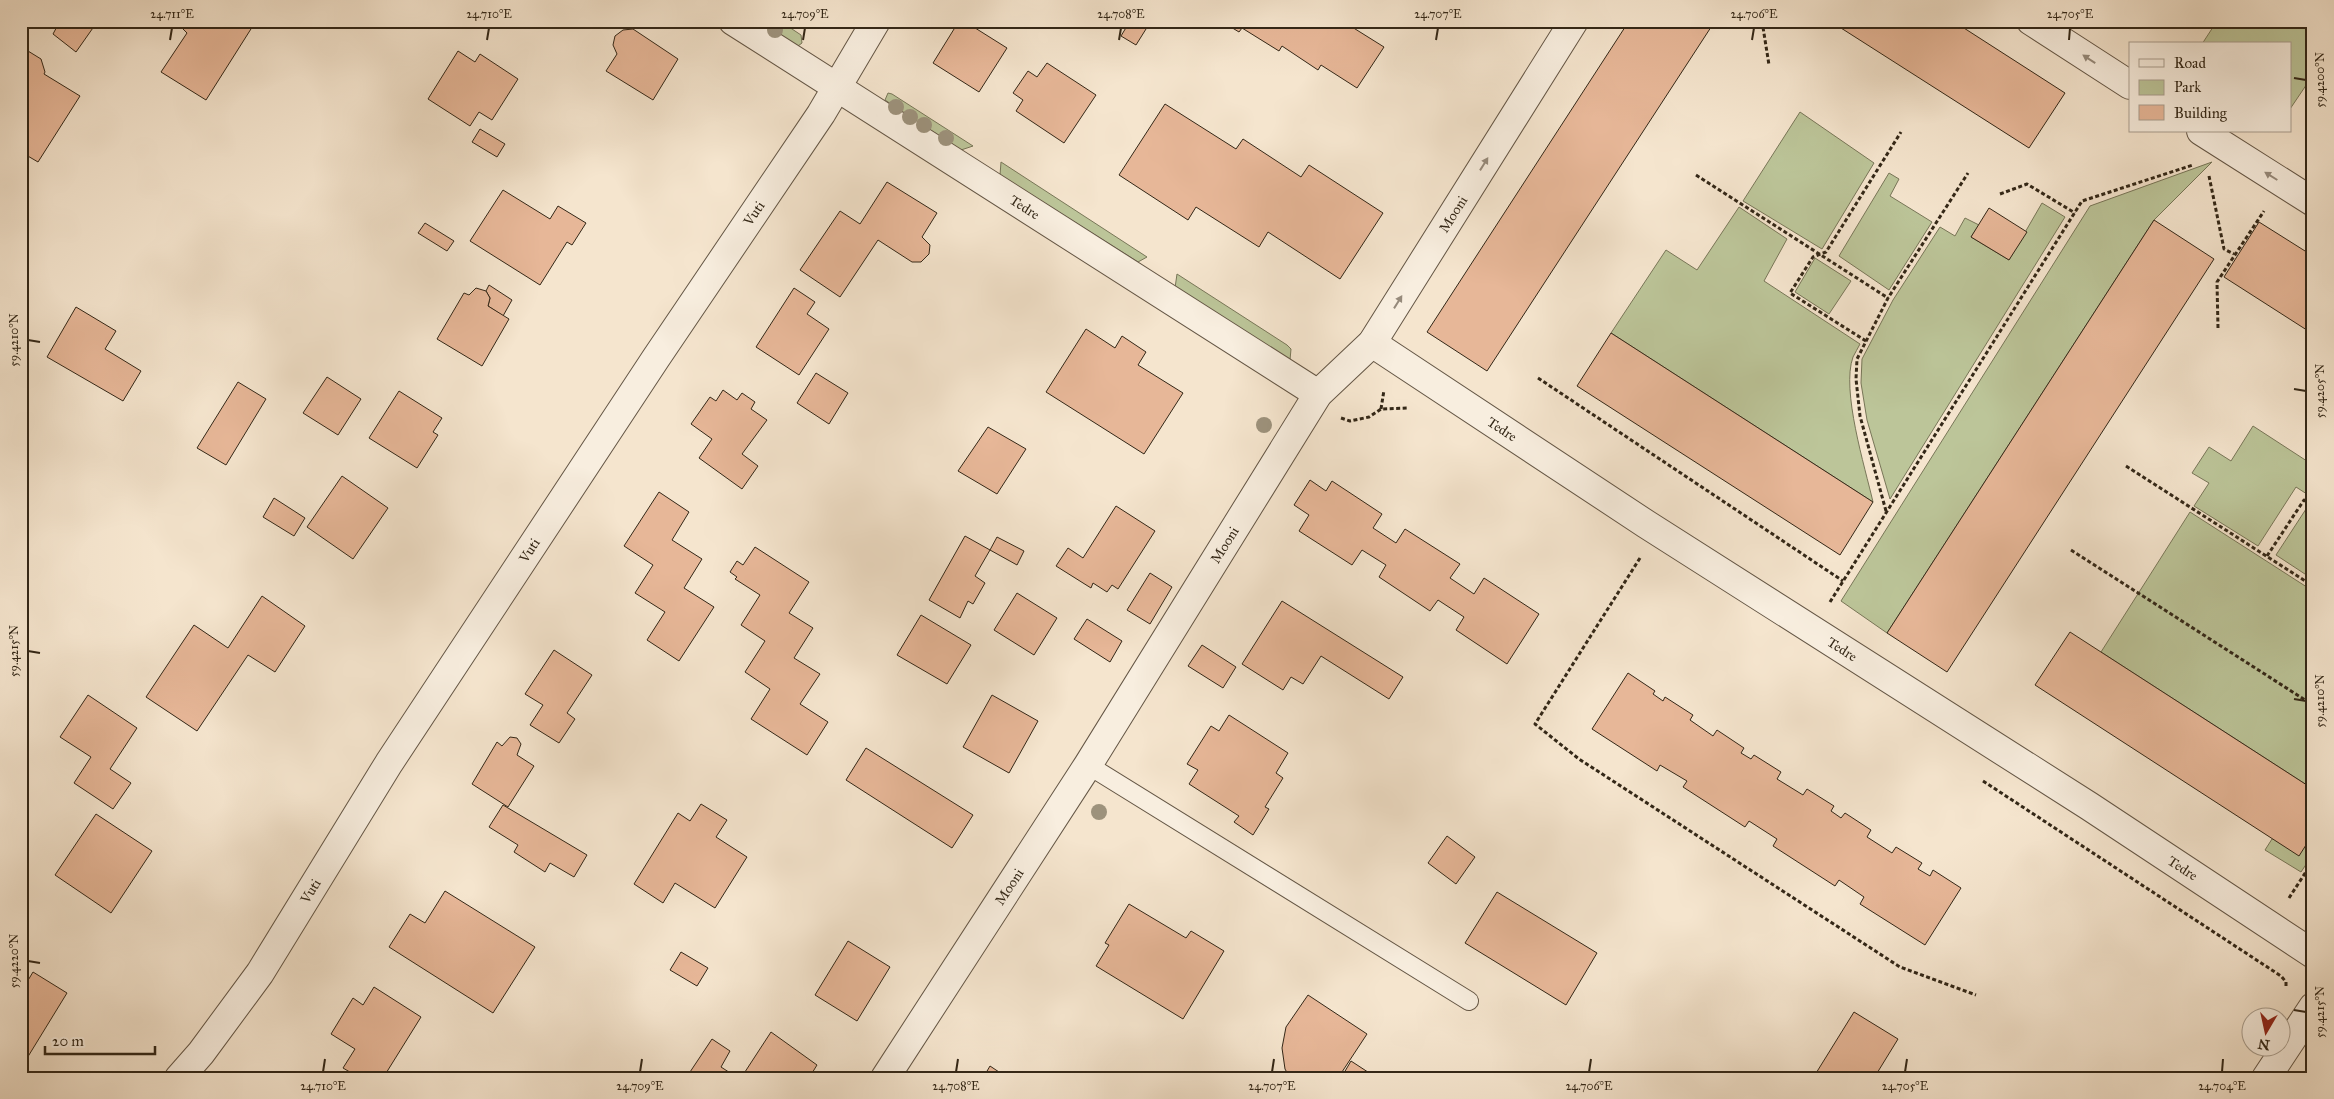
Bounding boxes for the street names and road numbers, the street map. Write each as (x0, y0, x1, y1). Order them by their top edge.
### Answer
street label: Tedre (1006, 192, 1043, 223)
street label: Mooni (1435, 193, 1471, 236)
street label: Vuti (740, 198, 769, 230)
street label: Tedre (1484, 413, 1520, 445)
street label: Mooni (1207, 524, 1243, 567)
street label: Vuti (515, 535, 544, 567)
street label: Tedre (1824, 633, 1860, 665)
street label: Tedre (2164, 852, 2201, 885)
street label: Mooni (991, 865, 1028, 908)
street label: Vuti (296, 876, 325, 907)

